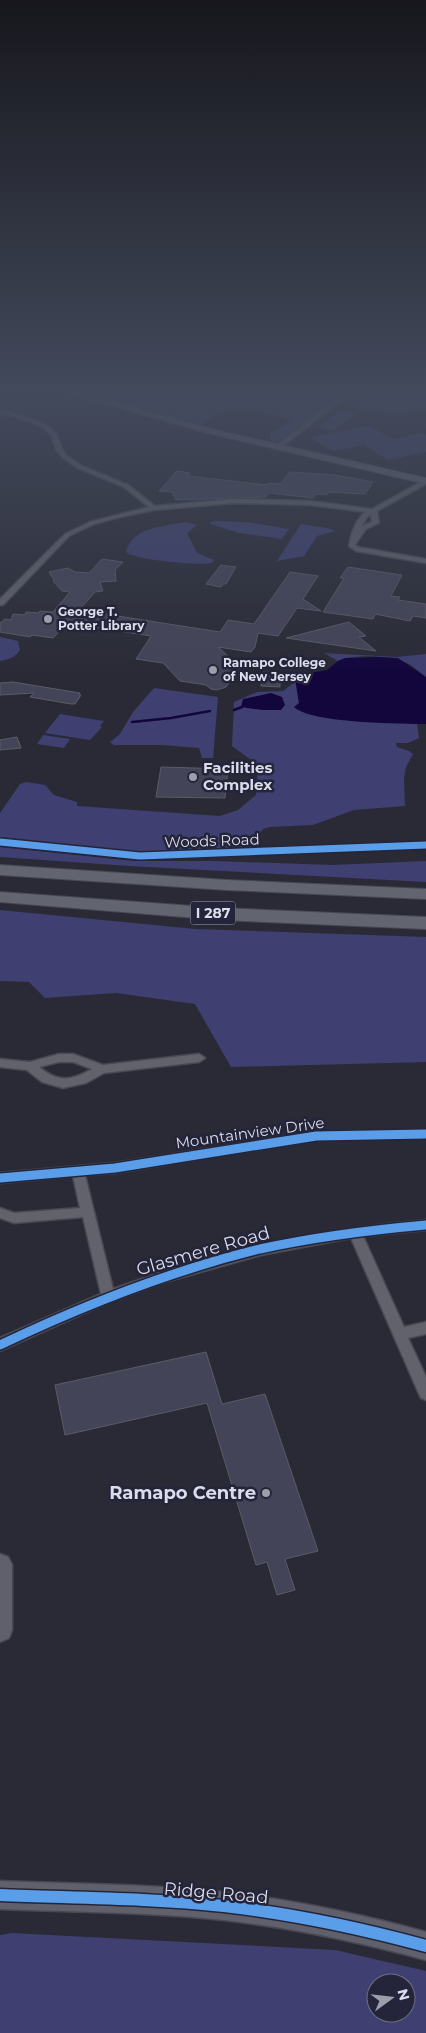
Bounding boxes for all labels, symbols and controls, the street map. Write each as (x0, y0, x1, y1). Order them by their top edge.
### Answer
place label: George T. Potter Library (58, 604, 145, 633)
marker: George T. Potter Library (42, 613, 54, 625)
place label: Ramapo College of New Jersey (223, 655, 326, 684)
marker: Ramapo College of New Jersey (207, 664, 219, 676)
place label: Facilities Complex (203, 758, 273, 794)
marker: Facilities Complex (187, 771, 199, 783)
street label: Woods Road (164, 829, 260, 852)
road number: I 287 (190, 901, 236, 924)
street label: Mountainview Drive (174, 1113, 326, 1152)
street label: Glasmere Road (134, 1221, 272, 1281)
place label: Ramapo Centre (109, 1482, 256, 1504)
marker: Ramapo Centre (260, 1487, 272, 1499)
street label: Ridge Road (163, 1877, 269, 1909)
north arrow (366, 1973, 416, 2023)
text: N (393, 1987, 414, 2002)

